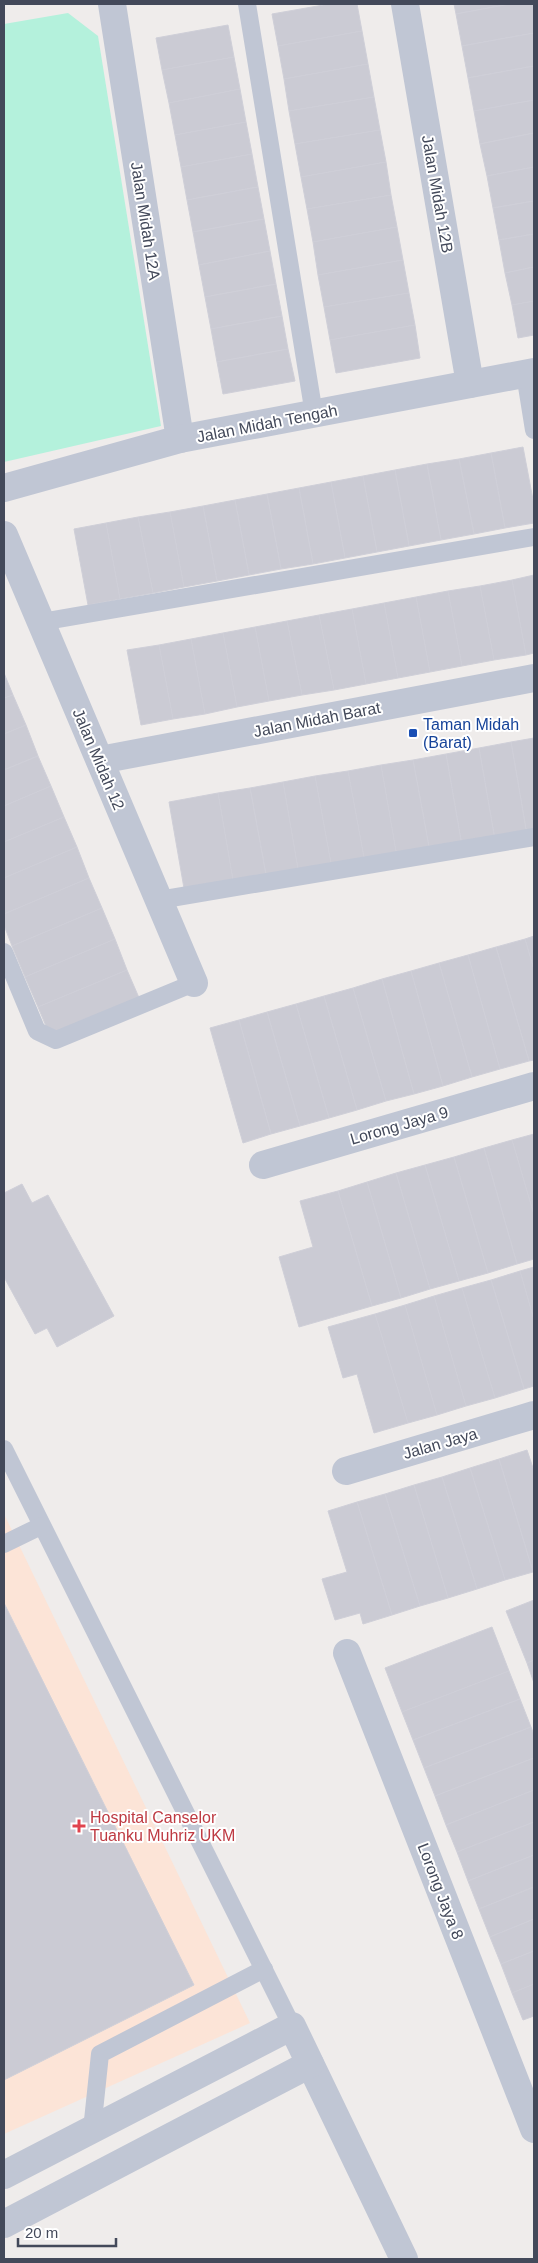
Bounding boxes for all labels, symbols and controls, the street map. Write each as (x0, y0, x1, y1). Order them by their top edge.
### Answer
street label: Jalan Midah 12B (419, 134, 456, 254)
street label: Jalan Midah 12A (128, 161, 163, 282)
street label: Jalan Midah Tengah (195, 402, 339, 445)
street label: Jalan Midah Barat (252, 699, 383, 740)
street label: Jalan Midah 12 (70, 706, 128, 813)
place label: Taman Midah (Barat) (423, 716, 519, 751)
marker: Taman Midah (Barat) (407, 727, 419, 739)
street label: Lorong Jaya 9 (348, 1103, 450, 1148)
street label: Jalan Jaya (401, 1425, 479, 1462)
place label: Hospital Canselor Tuanku Muhriz UKM (90, 1809, 235, 1844)
marker: Hospital Canselor Tuanku Muhriz UKM (72, 1819, 86, 1833)
street label: Lorong Jaya 8 (414, 1841, 467, 1942)
scale bar (18, 2216, 115, 2248)
text: 20 m (25, 2224, 58, 2241)

